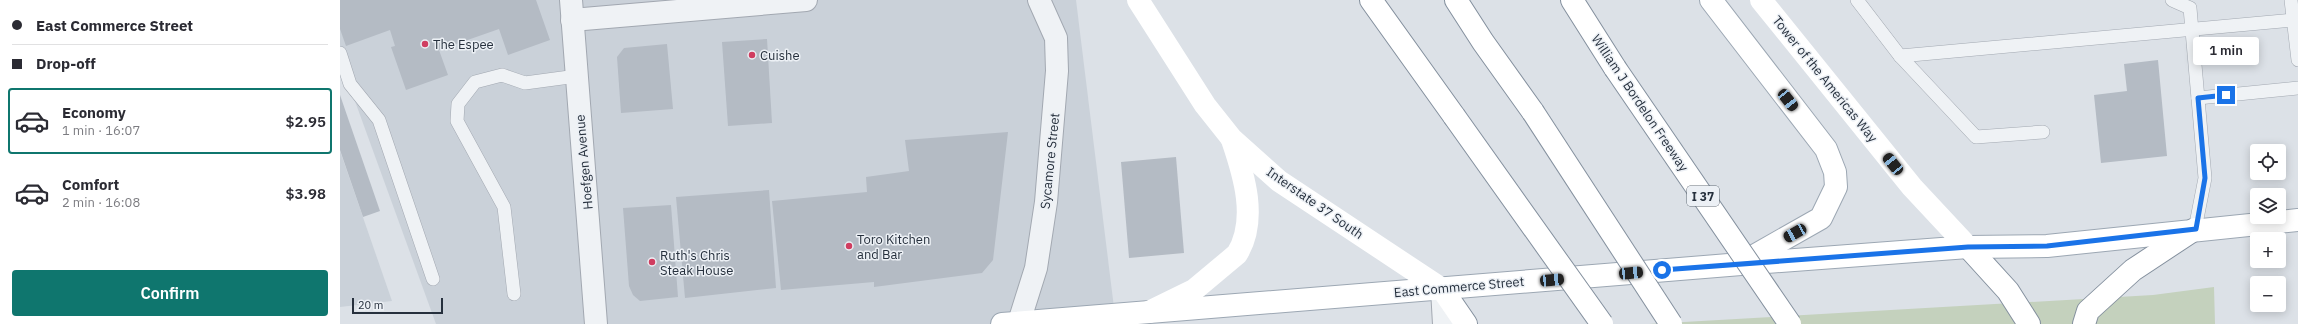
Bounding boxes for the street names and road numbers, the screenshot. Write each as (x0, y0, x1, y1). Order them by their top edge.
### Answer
street label: Tower of the Americas Way (1769, 12, 1882, 146)
street label: William J Bordelon Freeway (1588, 31, 1693, 175)
street label: Sycamore Street (1036, 112, 1064, 210)
street label: Hoefgen Avenue (571, 114, 597, 210)
street label: Interstate 37 South (1263, 163, 1367, 243)
road number: I 37 (1687, 186, 1719, 206)
street label: East Commerce Street (1393, 273, 1525, 301)

